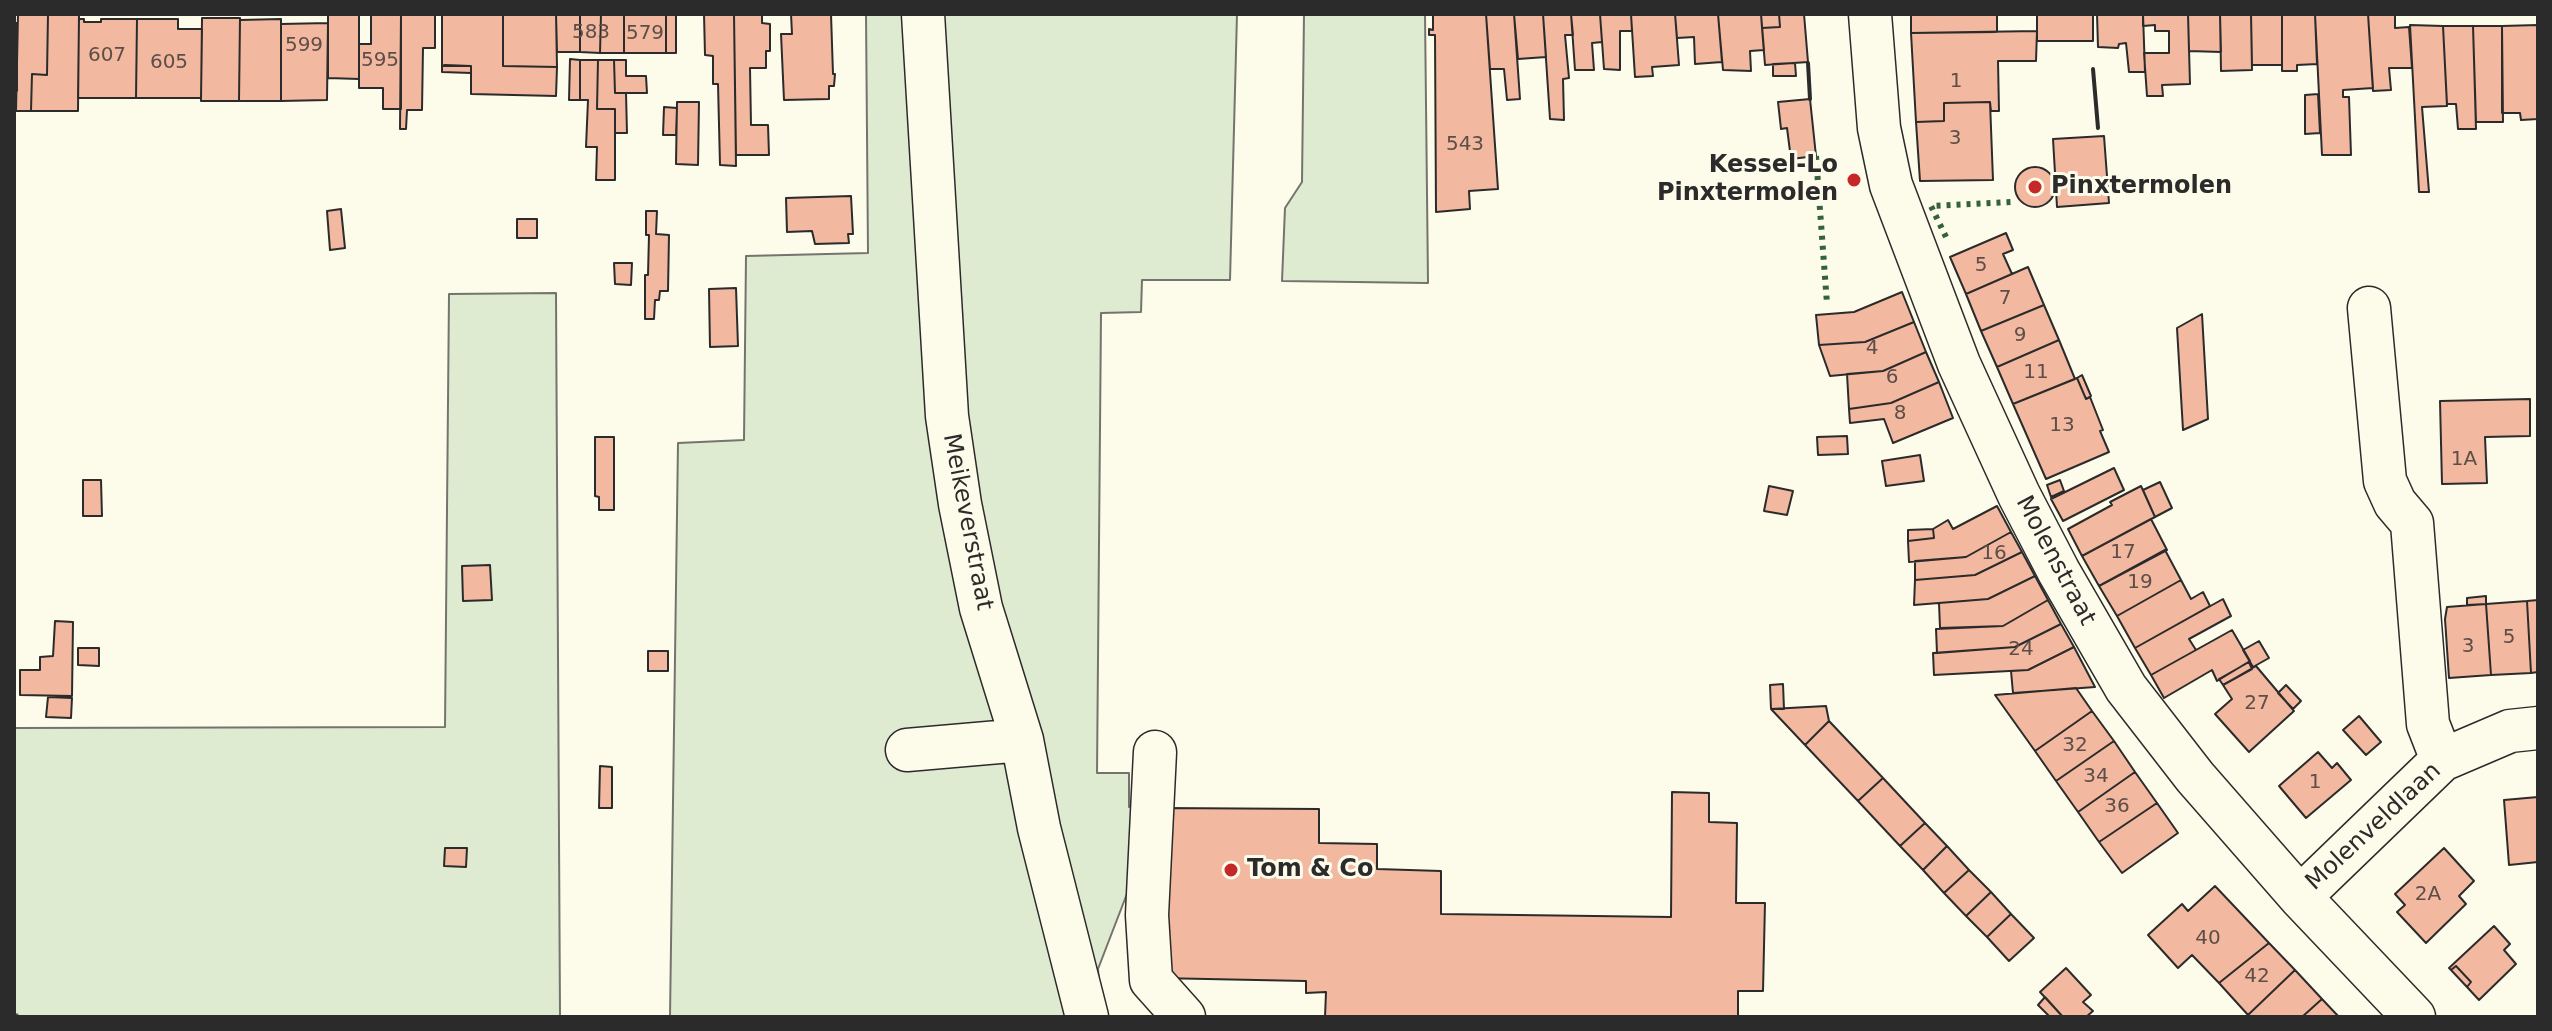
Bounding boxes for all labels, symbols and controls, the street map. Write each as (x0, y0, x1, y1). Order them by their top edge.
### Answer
house number: 583 (572, 21, 610, 45)
house number: 579 (626, 22, 664, 46)
house number: 599 (285, 34, 323, 58)
house number: 607 (88, 44, 126, 68)
house number: 595 (361, 49, 399, 73)
house number: 605 (150, 51, 188, 75)
house number: 1 (1950, 70, 1962, 94)
house number: 3 (1949, 127, 1961, 151)
house number: 543 (1446, 133, 1484, 157)
place label: Kessel-Lo Pinxtermolen (1657, 152, 1838, 208)
marker: Kessel-Lo Pinxtermolen (1845, 171, 1863, 189)
place label: Pinxtermolen (2051, 173, 2232, 201)
marker: Pinxtermolen (2026, 178, 2044, 196)
house number: 5 (1975, 254, 1987, 278)
house number: 7 (1999, 287, 2011, 311)
house number: 9 (2014, 324, 2026, 348)
house number: 4 (1866, 337, 1878, 361)
house number: 11 (2023, 361, 2049, 385)
house number: 6 (1886, 366, 1898, 390)
house number: 8 (1894, 402, 1906, 426)
house number: 13 (2049, 414, 2075, 438)
street label: Meikeverstraat (936, 431, 998, 613)
house number: 1A (2451, 448, 2477, 472)
street label: Molenstraat (2009, 491, 2101, 631)
house number: 17 (2110, 541, 2136, 565)
house number: 16 (1981, 542, 2007, 566)
house number: 19 (2127, 571, 2153, 595)
house number: 5 (2503, 626, 2515, 650)
house number: 3 (2462, 635, 2474, 659)
house number: 24 (2008, 638, 2034, 662)
house number: 27 (2244, 692, 2270, 716)
house number: 32 (2062, 734, 2088, 758)
street label: Molenveldlaan (2300, 757, 2448, 897)
house number: 34 (2083, 765, 2109, 789)
house number: 1 (2309, 771, 2321, 795)
house number: 36 (2104, 795, 2130, 819)
place label: Tom & Co (1247, 856, 1373, 884)
marker: Tom & Co (1222, 861, 1240, 879)
house number: 2A (2415, 883, 2441, 907)
house number: 40 (2195, 927, 2221, 951)
house number: 42 (2244, 965, 2270, 989)

